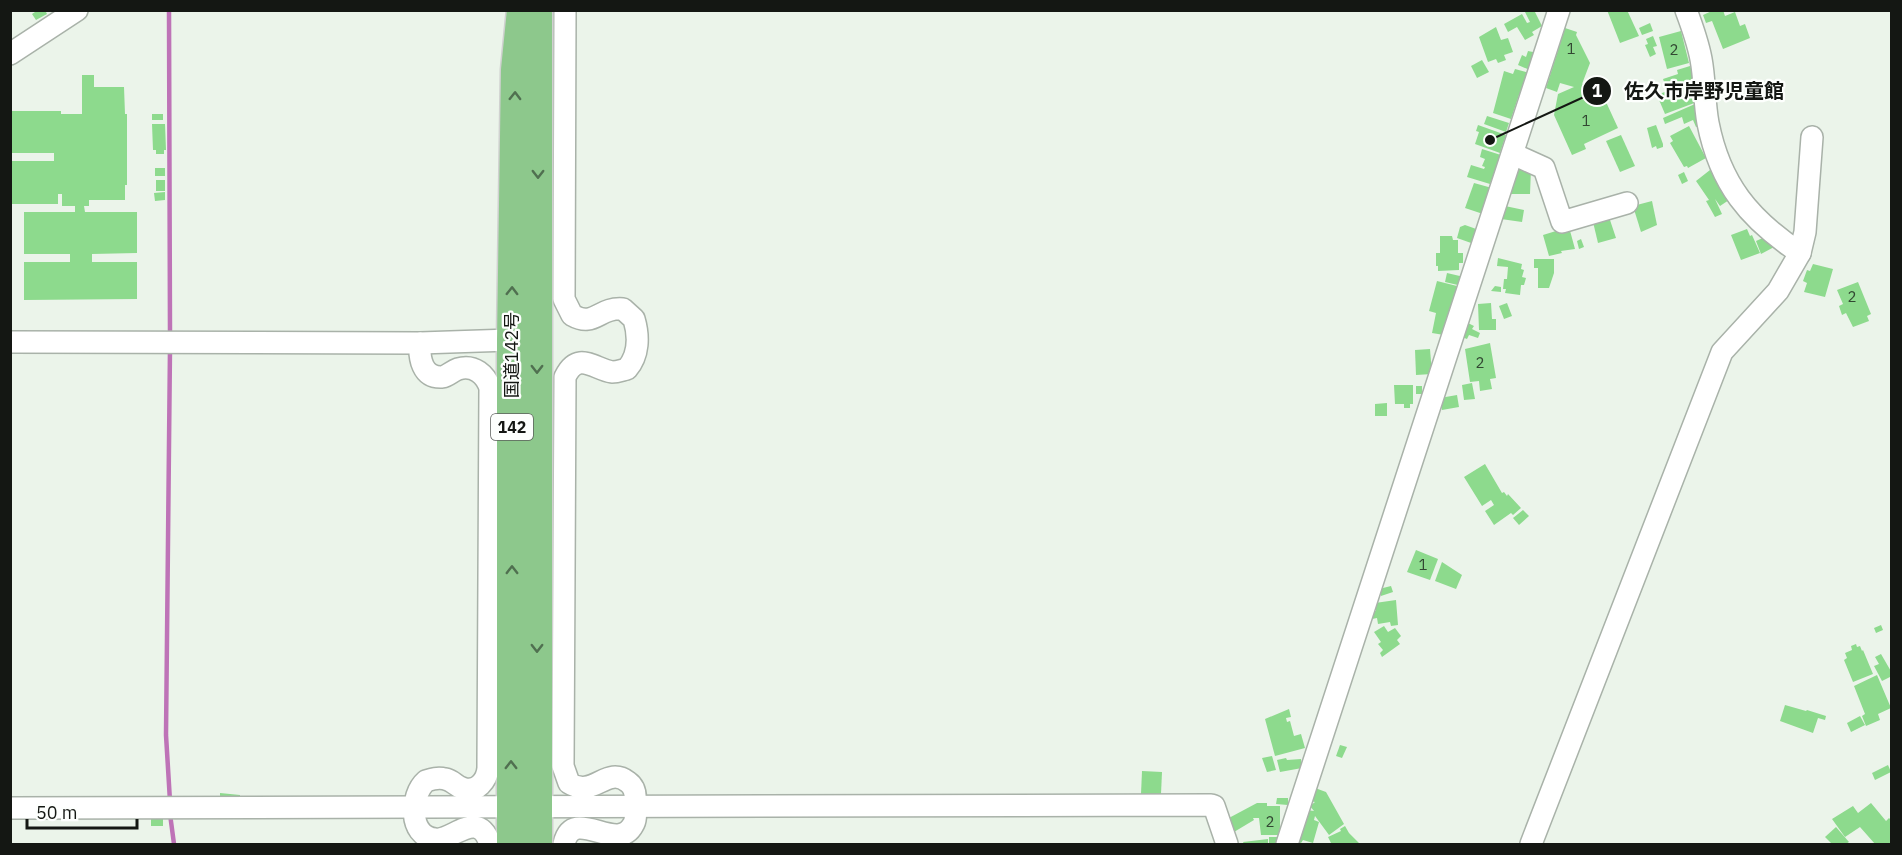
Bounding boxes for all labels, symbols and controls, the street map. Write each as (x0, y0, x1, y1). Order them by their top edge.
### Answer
house number: 1 (1566, 39, 1576, 58)
house number: 2 (1669, 40, 1679, 59)
callout: 佐久市岸野児童館 (1582, 72, 1796, 110)
text: 佐久市岸野児童館 (1624, 77, 1784, 104)
text: 1 (1592, 79, 1603, 102)
one-way arrow (509, 92, 522, 101)
house number: 1 (1581, 111, 1591, 130)
one-way arrow (532, 169, 544, 178)
one-way arrow (506, 287, 519, 296)
house number: 2 (1847, 287, 1857, 306)
street label: 国道142号 (500, 312, 523, 398)
house number: 2 (1475, 353, 1485, 372)
one-way arrow (531, 364, 543, 373)
road number: 142 (491, 414, 533, 440)
house number: 1 (1418, 555, 1428, 574)
one-way arrow (506, 566, 518, 575)
one-way arrow (531, 643, 543, 652)
one-way arrow (505, 761, 517, 770)
scale bar (27, 792, 136, 830)
text: 50 m (36, 801, 78, 824)
house number: 2 (1265, 812, 1275, 831)

